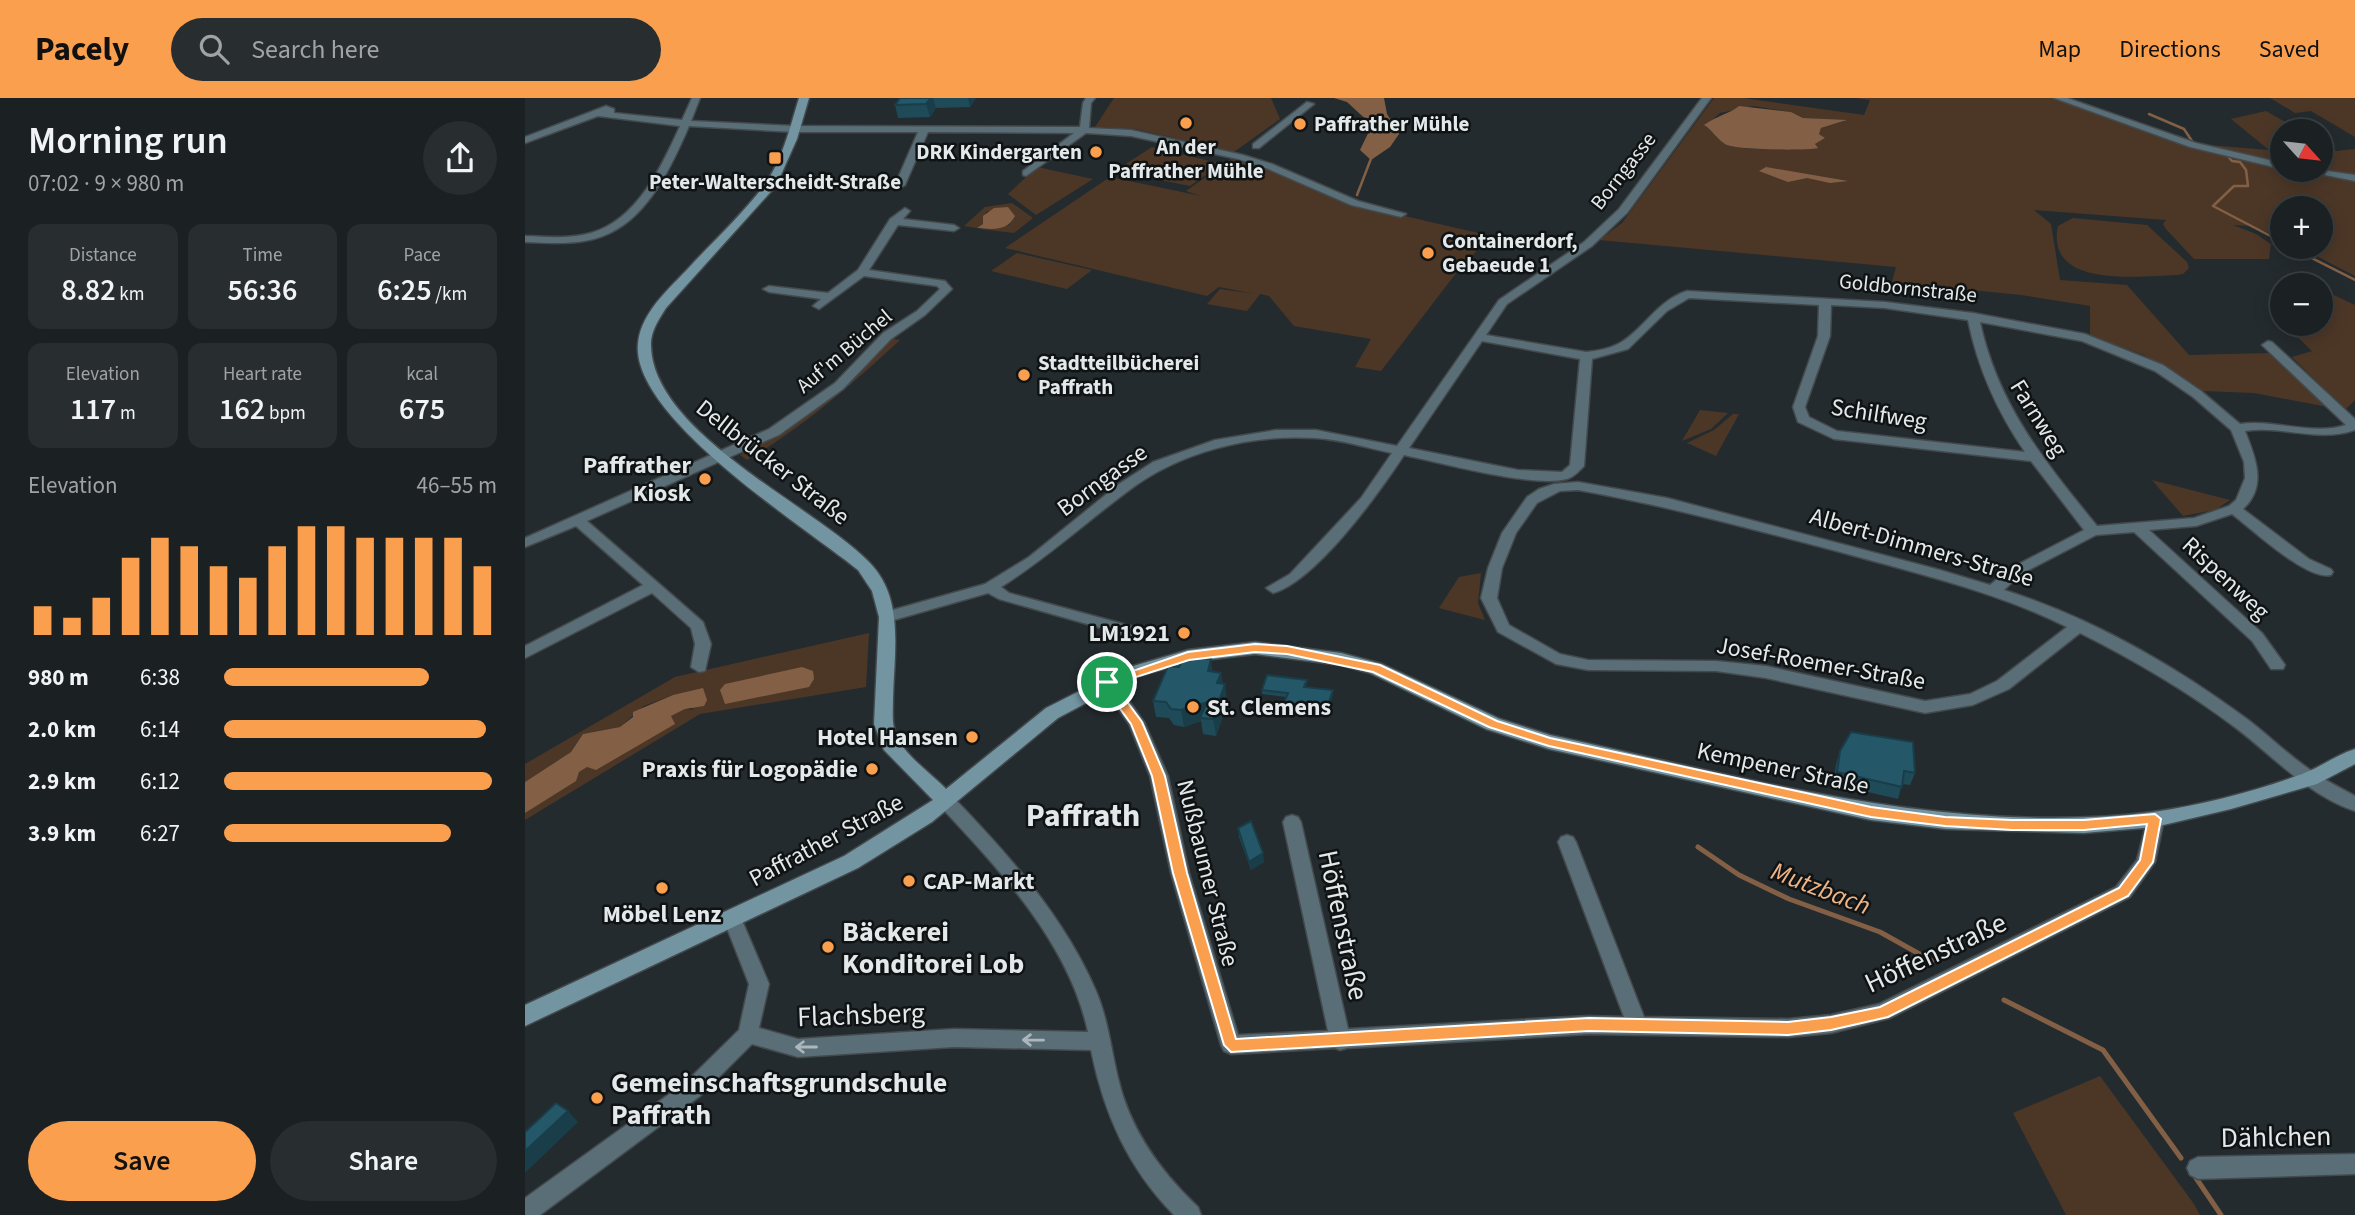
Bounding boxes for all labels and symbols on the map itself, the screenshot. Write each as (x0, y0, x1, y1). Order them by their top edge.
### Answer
place label: Paffrather Mühle (1314, 109, 1470, 139)
marker: An der Paffrather Mühle (1178, 115, 1194, 131)
marker: Paffrather Mühle (1292, 116, 1308, 132)
north arrow (2270, 119, 2333, 182)
street label: Borngasse (1583, 126, 1663, 216)
place label: An der Paffrather Mühle (1108, 132, 1264, 186)
place label: DRK Kindergarten (916, 137, 1082, 167)
marker: DRK Kindergarten (1088, 144, 1104, 160)
marker: Peter-Walterscheidt-Straße (767, 150, 783, 166)
place label: Peter-Walterscheidt-Straße (649, 167, 901, 197)
place label: Containerdorf, Gebaeude 1 (1442, 226, 1578, 280)
marker: Containerdorf, Gebaeude 1 (1420, 245, 1436, 261)
street label: Goldbornstraße (1838, 266, 1978, 310)
street label: Auf'm Büchel (790, 302, 898, 400)
place label: Stadtteilbücherei Paffrath (1038, 348, 1199, 402)
marker: Stadtteilbücherei Paffrath (1016, 367, 1032, 383)
street label: Farnweg (2001, 373, 2076, 464)
street label: Schilfweg (1828, 390, 1929, 439)
street label: Dellbrücker Straße (688, 391, 857, 534)
street label: Borngasse (1050, 436, 1155, 525)
place label: Paffrather Kiosk (583, 448, 692, 511)
marker: Paffrather Kiosk (697, 471, 713, 487)
street label: Albert-Dimmers-Straße (1806, 499, 2038, 596)
street label: Rispenweg (2174, 528, 2277, 628)
place label: LM1921 (1089, 616, 1170, 651)
marker: LM1921 (1176, 625, 1192, 641)
street label: Josef-Roemer-Straße (1714, 628, 1928, 699)
pin (1077, 652, 1137, 712)
place label: St. Clemens (1207, 690, 1331, 725)
marker: St. Clemens (1185, 699, 1201, 715)
place label: Hotel Hansen (817, 720, 958, 755)
marker: Hotel Hansen (964, 729, 980, 745)
street label: Kempener Straße (1694, 733, 1872, 804)
place label: Praxis für Logopädie (642, 752, 858, 787)
marker: Praxis für Logopädie (864, 761, 880, 777)
street label: Nußbaumer Straße (1167, 776, 1248, 970)
street label: Paffrather Straße (743, 785, 910, 896)
district label: Paffrath (1026, 793, 1140, 839)
street label: Höffenstraße (1308, 847, 1378, 1004)
water label: Mutzbach (1766, 853, 1876, 924)
place label: CAP-Markt (923, 864, 1034, 899)
marker: CAP-Markt (901, 873, 917, 889)
marker: Möbel Lenz (654, 880, 670, 896)
place label: Möbel Lenz (603, 897, 721, 932)
street label: Höffenstraße (1858, 903, 2013, 1003)
place label: Bäckerei Konditorei Lob (842, 912, 1024, 984)
marker: Bäckerei Konditorei Lob (820, 939, 836, 955)
street label: Flachsberg (797, 993, 926, 1037)
one-way arrow (1021, 1033, 1044, 1046)
one-way arrow (794, 1040, 817, 1054)
place label: Gemeinschaftsgrundschule Paffrath (611, 1063, 947, 1135)
marker: Gemeinschaftsgrundschule Paffrath (589, 1090, 605, 1106)
street label: Dählchen (2220, 1116, 2332, 1158)

